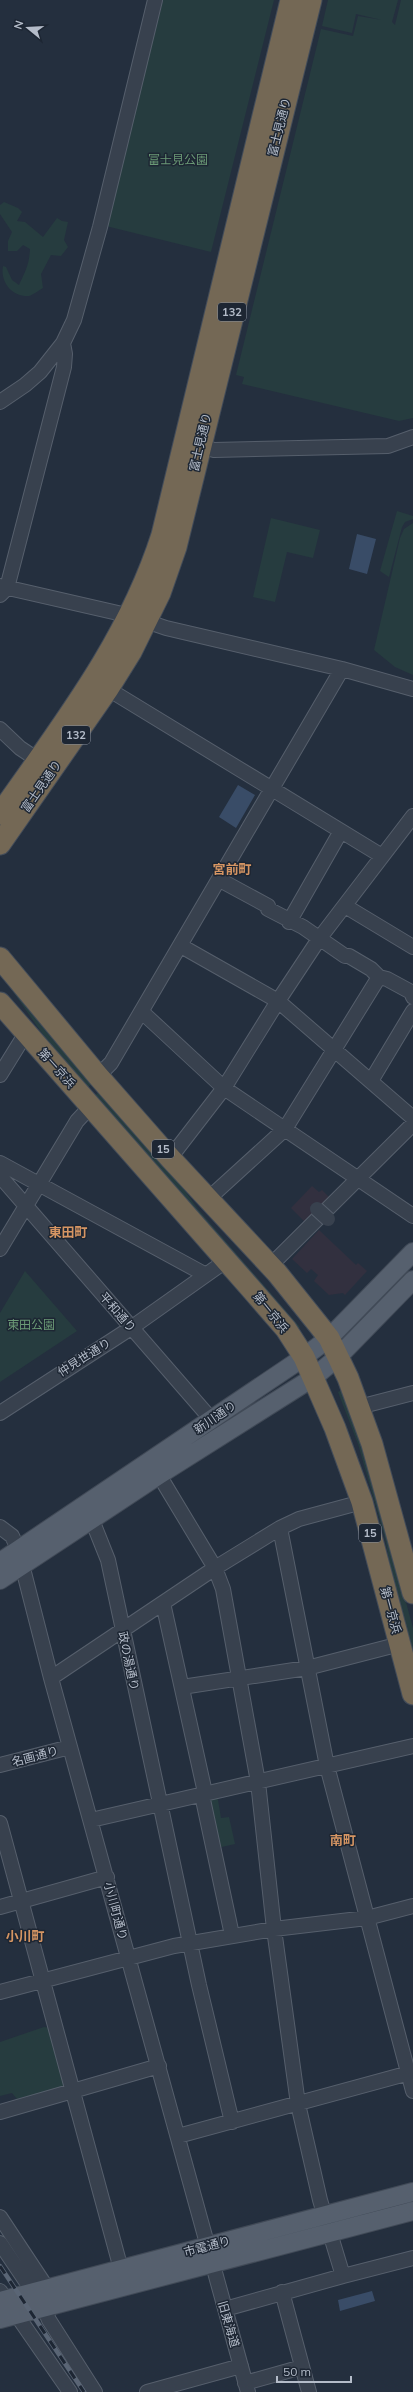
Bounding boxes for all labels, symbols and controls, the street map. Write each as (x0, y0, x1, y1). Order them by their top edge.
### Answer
north arrow (8, 8, 48, 48)
text: N (11, 19, 26, 31)
street label: 富士見通り (264, 96, 294, 158)
park label: 富士見公園 (148, 152, 208, 167)
road number: 132 (218, 303, 246, 321)
street label: 富士見通り (186, 411, 214, 473)
road number: 132 (62, 726, 90, 744)
street label: 富士見通り (18, 757, 64, 815)
district label: 宮前町 (212, 861, 252, 877)
street label: 第一京浜 (35, 1045, 79, 1091)
road number: 15 (152, 1140, 174, 1158)
district label: 東田町 (48, 1224, 88, 1240)
street label: 平和通り (97, 1289, 139, 1335)
street label: 第一京浜 (250, 1289, 292, 1335)
park label: 東田公園 (7, 1317, 55, 1332)
street label: 仲見世通り (55, 1335, 113, 1379)
street label: 新川通り (191, 1397, 239, 1437)
road number: 15 (359, 1524, 381, 1542)
street label: 第一京浜 (378, 1585, 404, 1635)
street label: 政の湯通り (115, 1630, 143, 1692)
street label: 名画通り (10, 1743, 60, 1769)
district label: 南町 (330, 1832, 356, 1848)
street label: 小川町通り (101, 1880, 131, 1942)
district label: 小川町 (5, 1928, 45, 1944)
street label: 市電通り (182, 2233, 232, 2259)
street label: 旧東海道 (215, 2299, 243, 2349)
scale bar (277, 2358, 351, 2384)
text: 50 m (283, 2364, 311, 2379)

